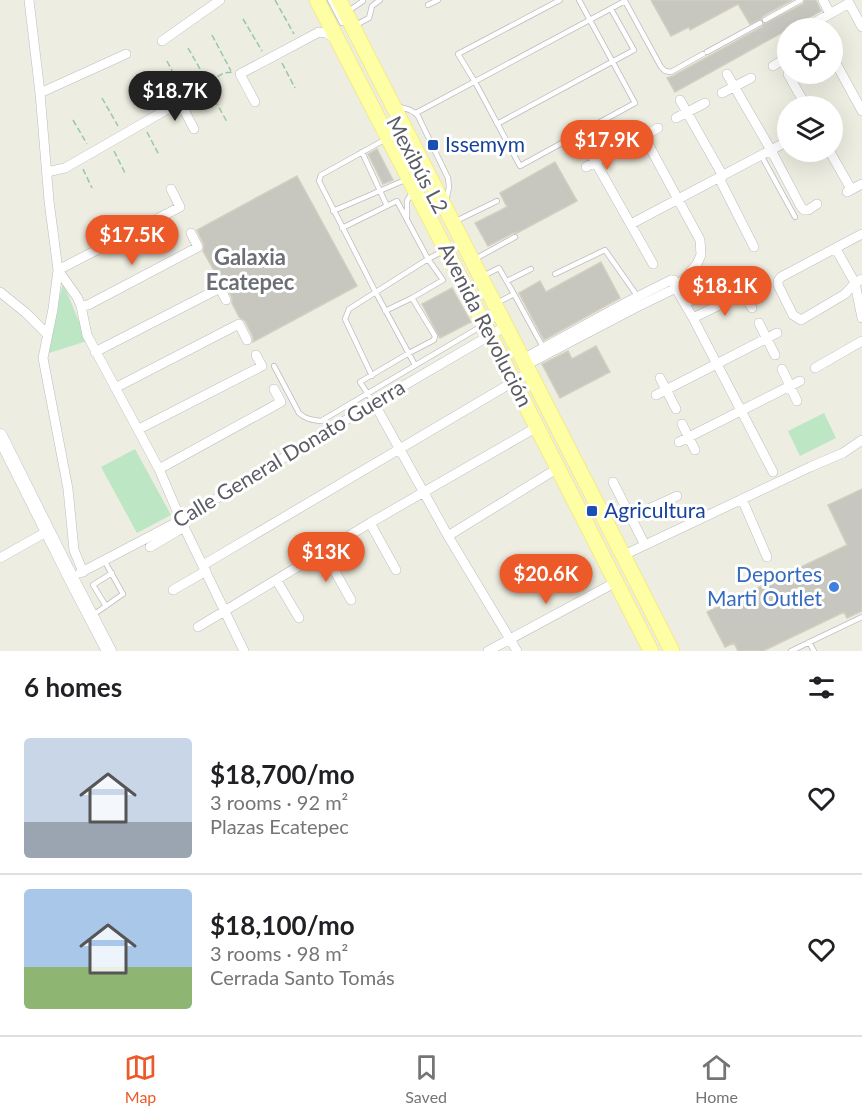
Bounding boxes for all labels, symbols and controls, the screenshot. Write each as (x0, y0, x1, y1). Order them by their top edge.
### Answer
map controls (777, 18, 843, 162)
button: locate (777, 18, 843, 84)
pin: $18.7K (126, 71, 224, 122)
text: $18.7K (143, 78, 207, 102)
button: layers (777, 96, 843, 162)
street label: Mexibús L2 (382, 111, 454, 217)
pin: $17.9K (558, 120, 656, 171)
text: $17.9K (575, 127, 639, 151)
place label: Issemym (445, 131, 525, 156)
marker: Issemym (426, 138, 440, 152)
pin: $17.5K (83, 215, 181, 266)
text: $17.5K (100, 222, 164, 246)
street label: Avenida Revolución (434, 238, 538, 410)
district label: Galaxia Ecatepec (206, 243, 295, 295)
pin: $18.1K (676, 266, 774, 317)
text: $18.1K (693, 273, 757, 297)
street label: Calle General Donato Guerra (168, 373, 409, 532)
place label: Agricultura (604, 497, 706, 522)
marker: Agricultura (585, 504, 599, 518)
pin: $13K (290, 532, 362, 583)
text: $13K (302, 539, 350, 563)
pin: $20.6K (497, 554, 595, 605)
text: $20.6K (514, 561, 578, 585)
place label: Deportes Marti Outlet (707, 561, 822, 610)
marker: Deportes Marti Outlet (827, 580, 841, 594)
text: 6 homes (24, 671, 122, 703)
icon: filters (805, 671, 838, 704)
text: $18,700/mo (210, 758, 355, 790)
icon: home (72, 762, 144, 834)
icon: heart (805, 782, 838, 815)
text: 3 rooms · 92 m² (210, 790, 348, 814)
text: Plazas Ecatepec (210, 814, 349, 838)
text: $18,100/mo (210, 909, 355, 941)
icon: home (72, 913, 144, 985)
icon: heart (805, 933, 838, 966)
text: 3 rooms · 98 m² (210, 941, 348, 965)
text: Cerrada Santo Tomás (210, 965, 395, 989)
tab: Map (124, 1051, 157, 1106)
tab: Saved (405, 1051, 447, 1106)
tab: Home (695, 1051, 738, 1106)

